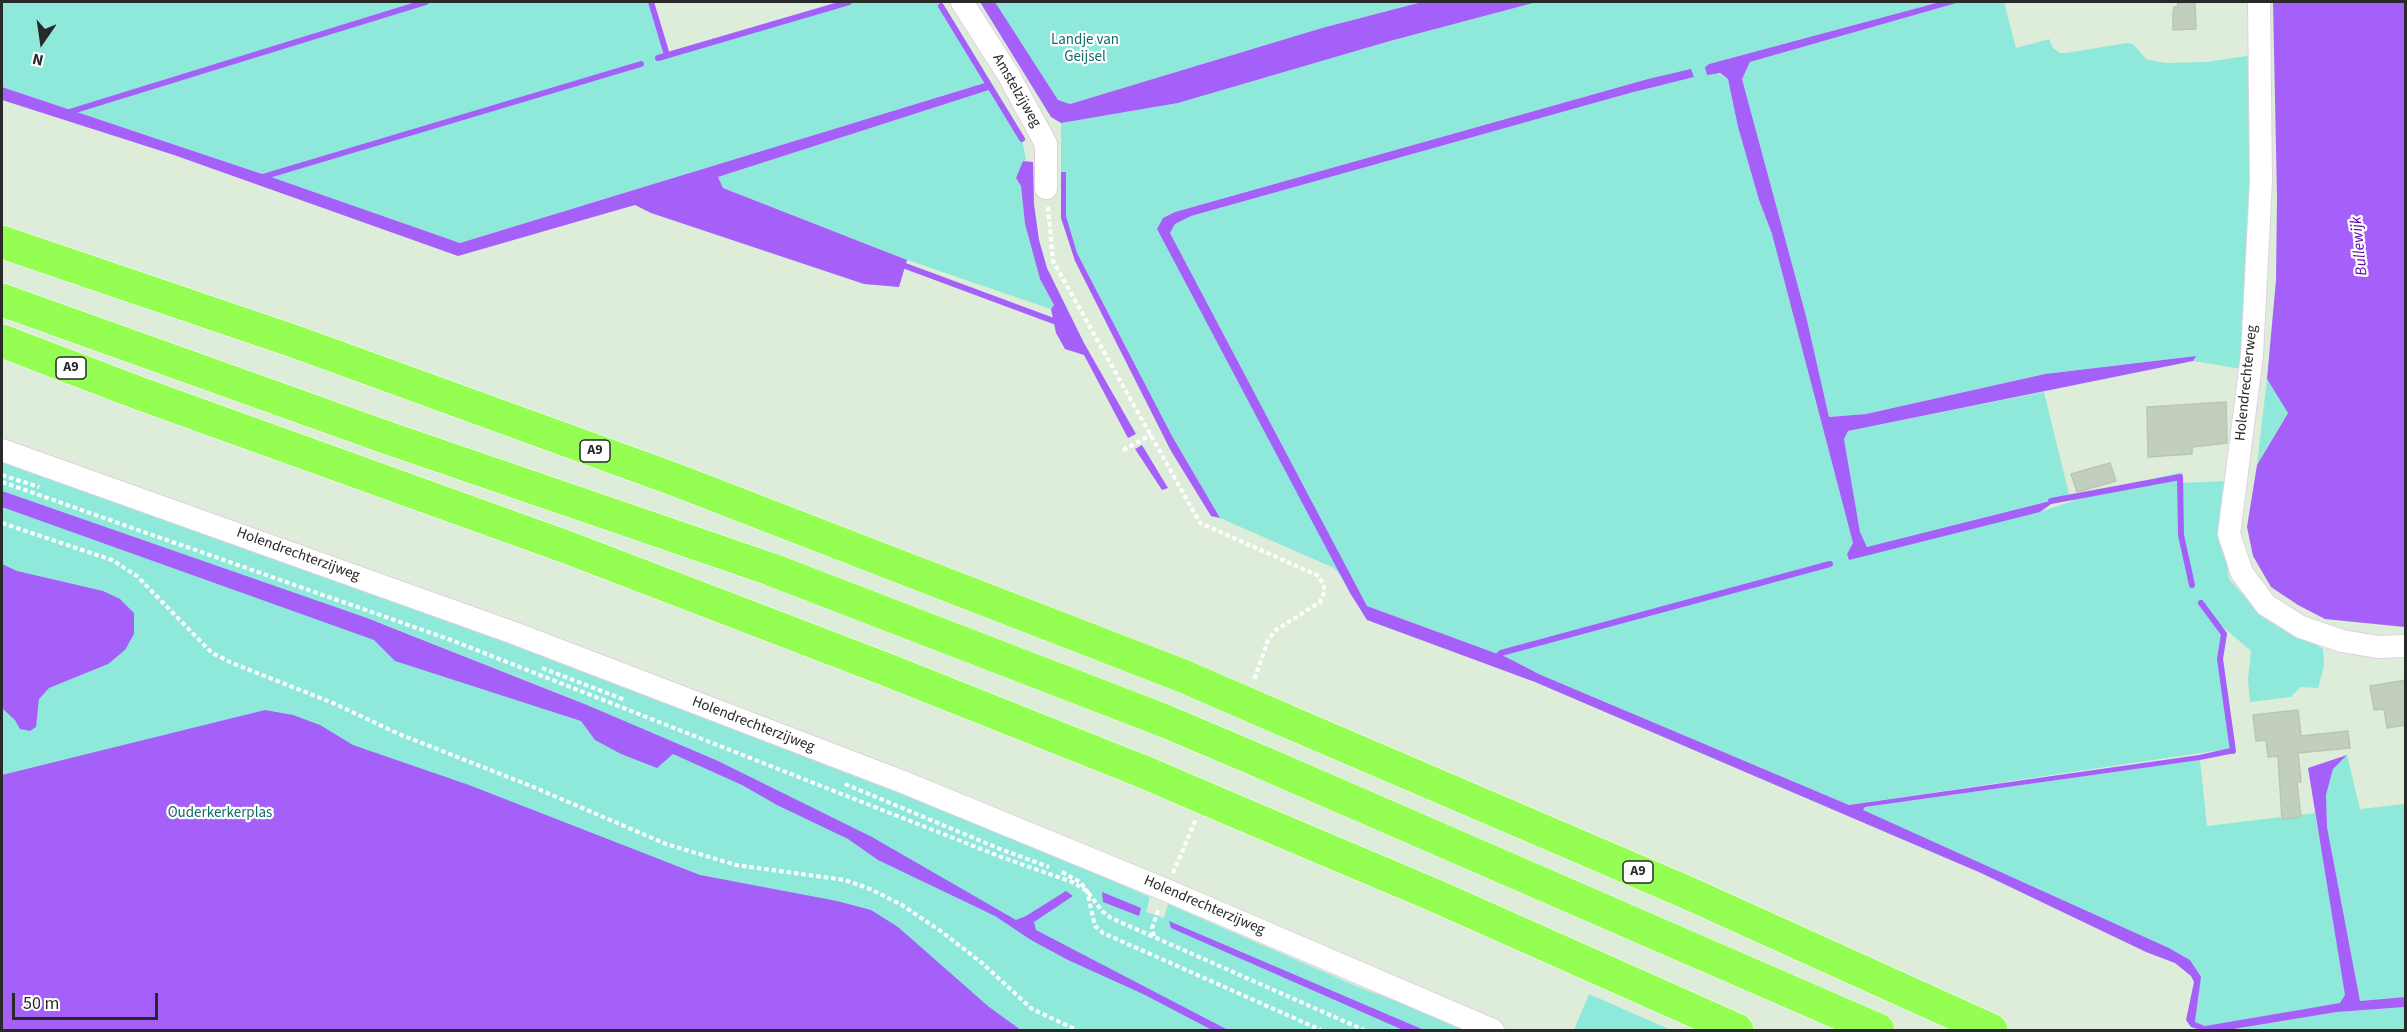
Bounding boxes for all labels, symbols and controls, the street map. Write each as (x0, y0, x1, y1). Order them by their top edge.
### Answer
north arrow (12, 12, 72, 72)
park label: Landje van Geijsel (1051, 32, 1119, 67)
text: N (30, 48, 46, 71)
street label: Amstelzijweg (988, 51, 1044, 131)
water label: Bullewijk (2347, 215, 2373, 277)
street label: Holendrechterweg (2232, 324, 2262, 442)
road number: A9 (56, 357, 86, 379)
road number: A9 (580, 440, 610, 462)
street label: Holendrechterzijweg (234, 524, 362, 586)
street label: Holendrechterzijweg (689, 693, 817, 757)
park label: Ouderkerkerplas (168, 805, 272, 823)
road number: A9 (1623, 861, 1653, 883)
street label: Holendrechterzijweg (1141, 872, 1267, 940)
scale bar (15, 981, 160, 1019)
text: 50 m (23, 991, 59, 1016)

